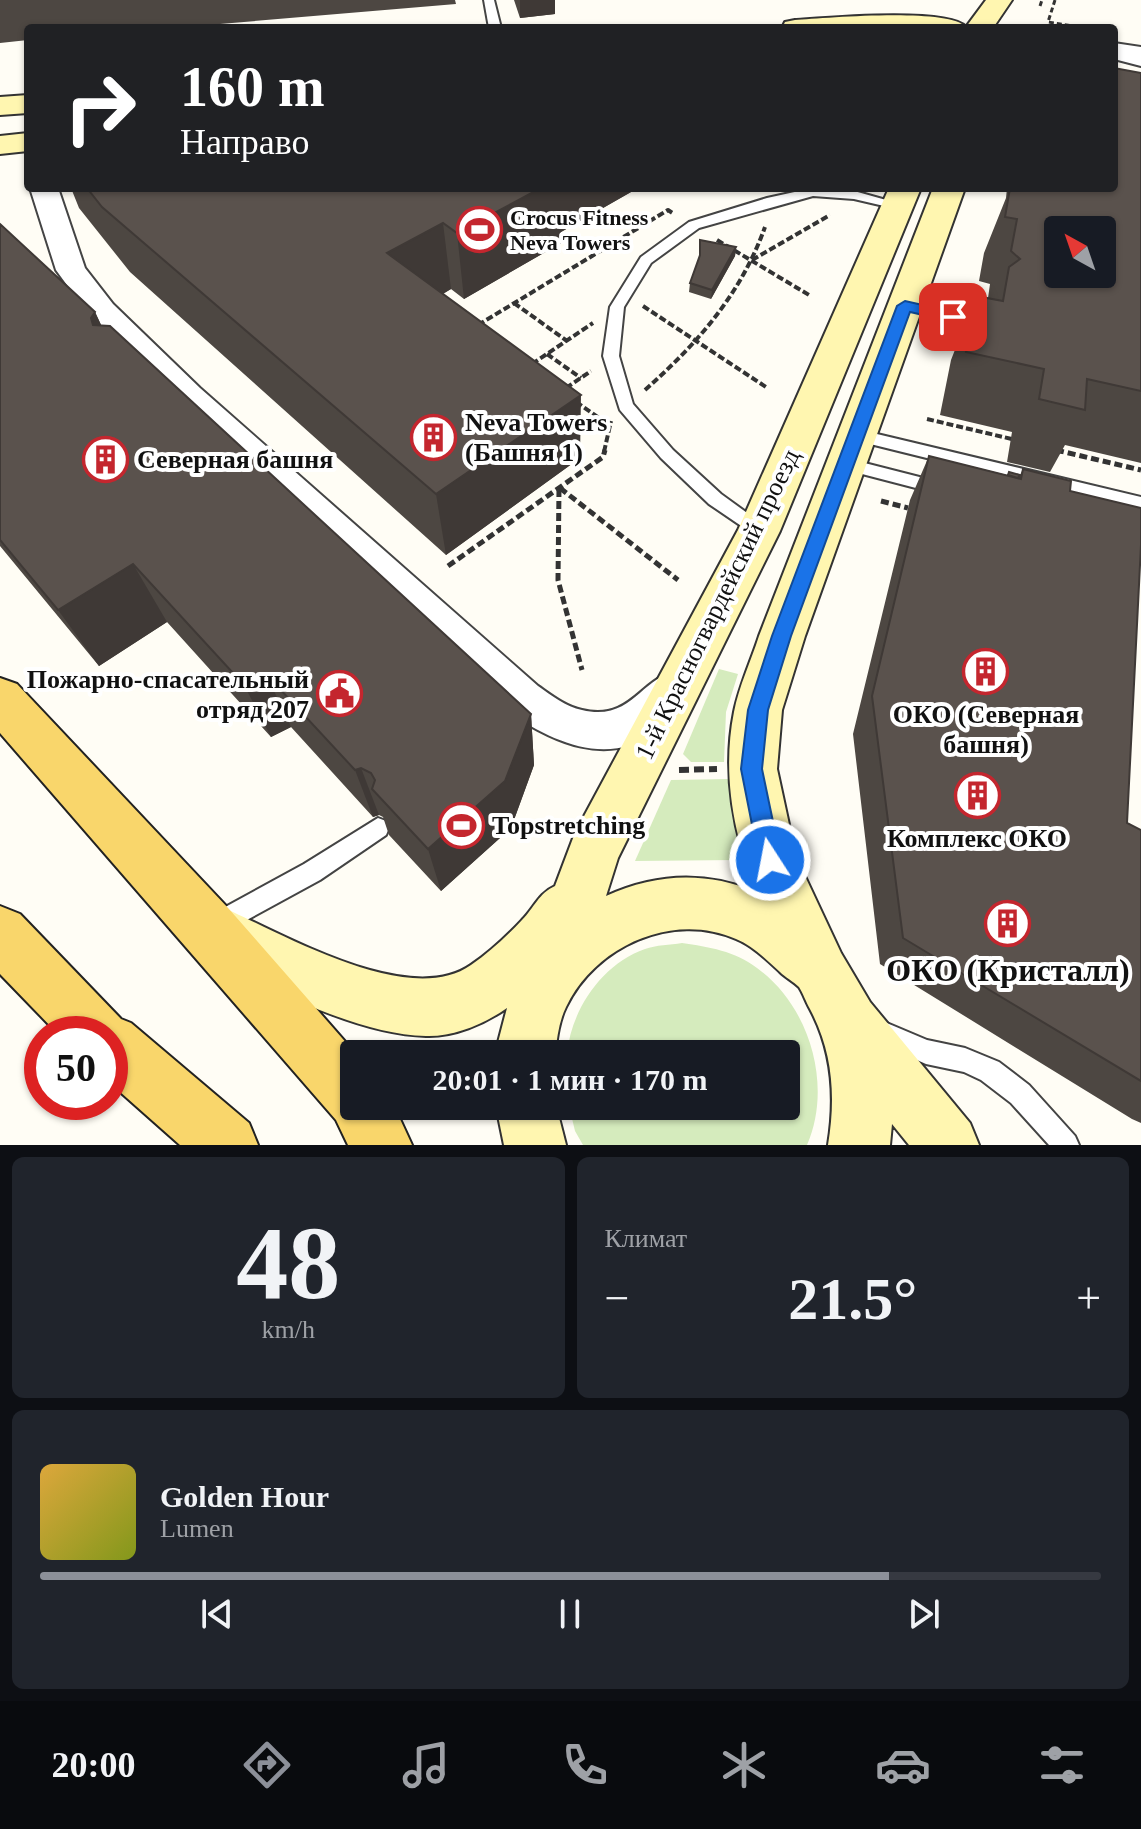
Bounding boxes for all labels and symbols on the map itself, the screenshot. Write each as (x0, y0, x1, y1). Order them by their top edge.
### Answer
place label: Crocus Fitness Neva Towers (510, 205, 649, 255)
sports icon: Crocus Fitness Neva Towers (455, 206, 503, 254)
north arrow (1044, 216, 1116, 288)
pin (919, 283, 987, 351)
place label: Neva Towers (Башня 1) (465, 408, 607, 467)
building icon: Neva Towers (Башня 1) (410, 413, 458, 461)
building icon: Северная башня (82, 435, 130, 483)
street label: 1-й Красногвардейский проезд (630, 444, 805, 764)
place label: Северная башня (137, 445, 333, 474)
building icon: ОКО (Северная башня) (962, 647, 1010, 695)
place label: Пожарно-спасательный отряд 207 (27, 665, 309, 724)
public building icon: Пожарно-спасательный отряд 207 (316, 670, 364, 718)
place label: ОКО (Северная башня) (893, 700, 1079, 759)
building icon: Комплекс ОКО (953, 771, 1001, 819)
sports icon: Topstretching (437, 801, 485, 849)
place label: Topstretching (492, 811, 645, 840)
position arrow (728, 818, 812, 902)
place label: Комплекс ОКО (887, 824, 1067, 853)
building icon: ОКО (Кристалл) (984, 899, 1032, 947)
place label: ОКО (Кристалл) (886, 952, 1130, 988)
speed limit sign: 50 (24, 1016, 128, 1120)

